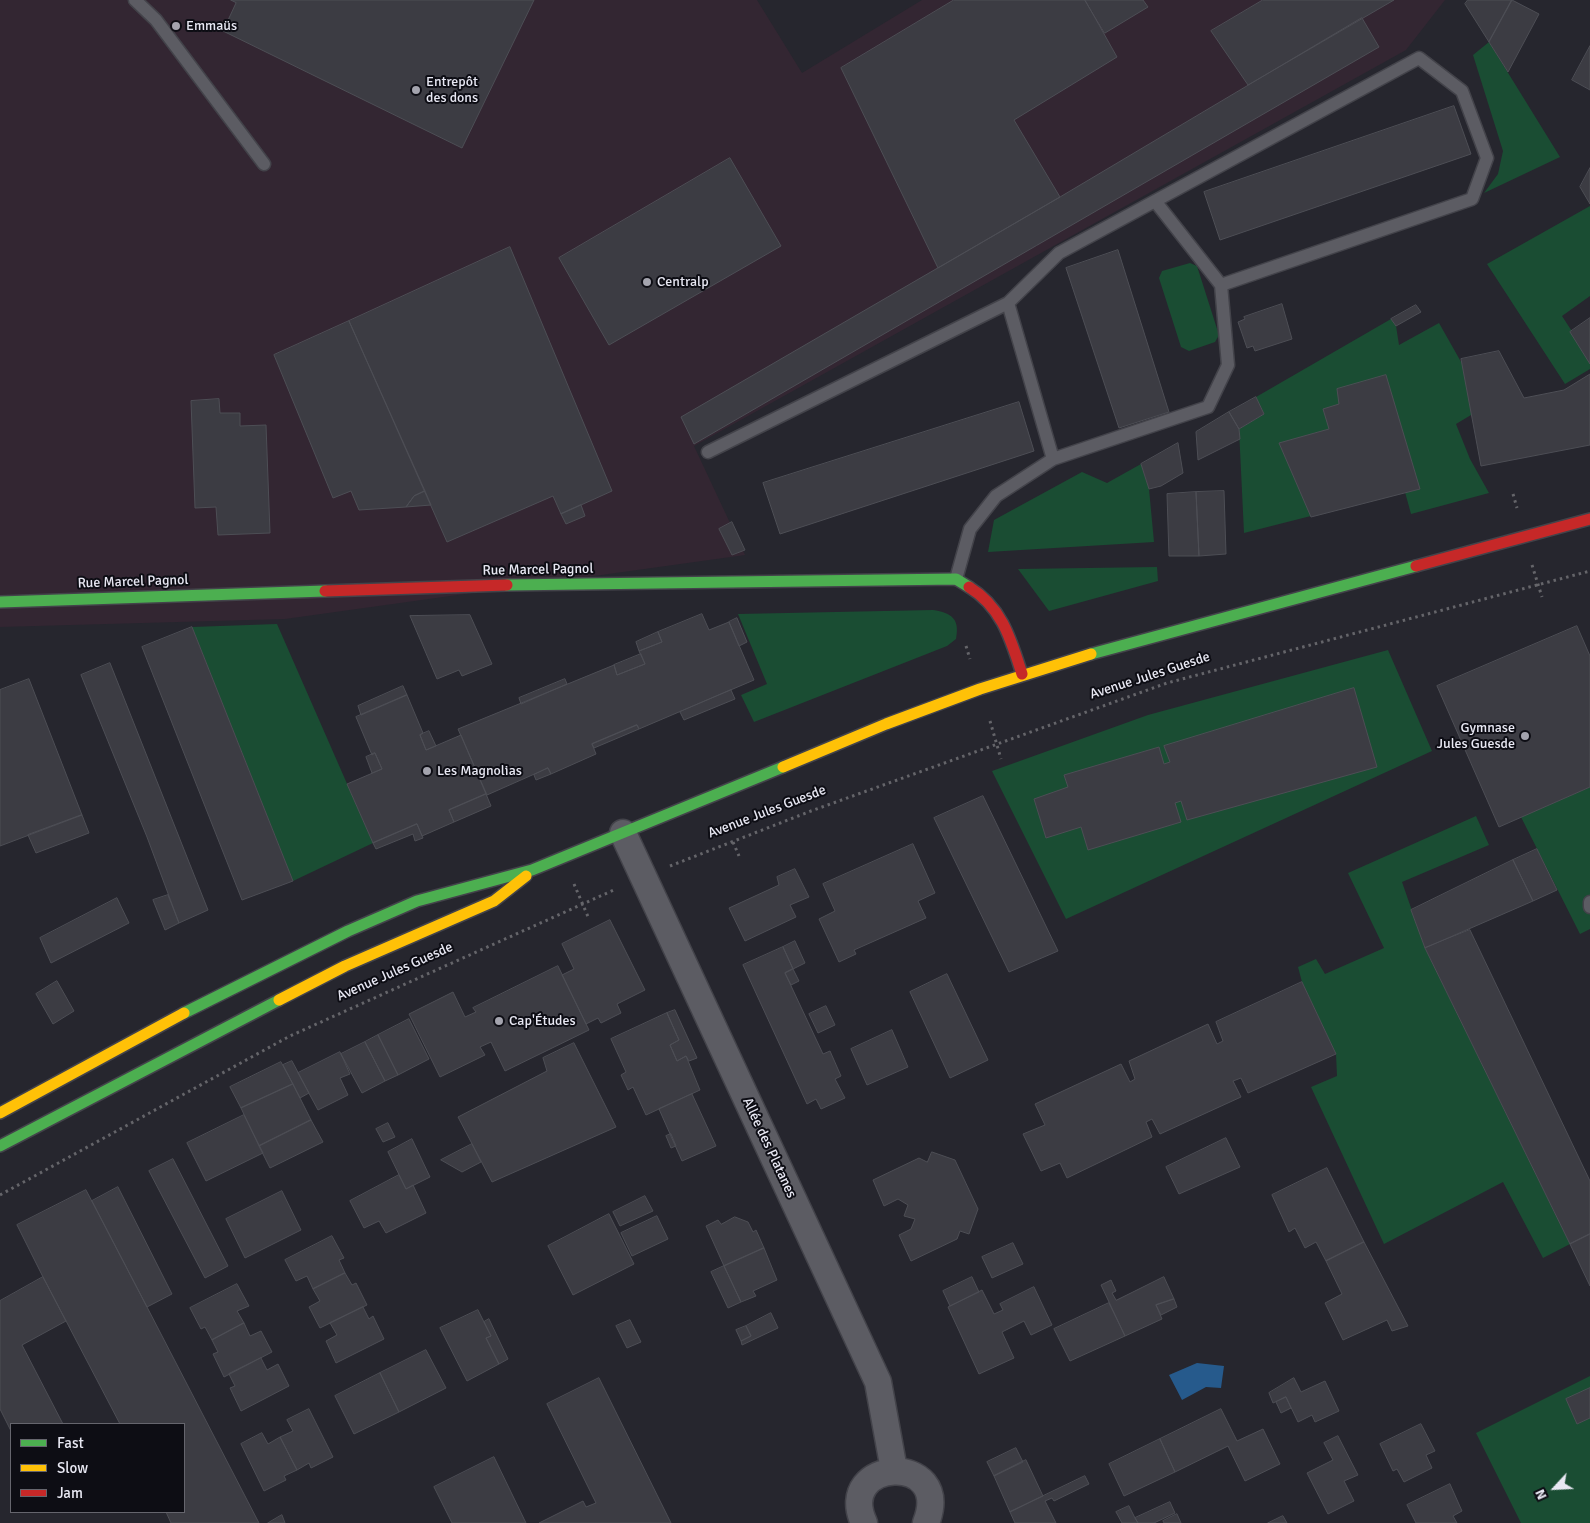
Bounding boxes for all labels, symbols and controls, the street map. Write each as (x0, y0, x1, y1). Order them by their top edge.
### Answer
place label: Emmaüs (186, 18, 237, 34)
marker: Emmaüs (170, 20, 182, 32)
place label: Entrepôt des dons (426, 74, 478, 106)
marker: Entrepôt des dons (410, 84, 422, 96)
place label: Centralp (657, 274, 709, 290)
marker: Centralp (641, 276, 653, 288)
street label: Rue Marcel Pagnol (482, 561, 594, 579)
street label: Rue Marcel Pagnol (77, 572, 189, 592)
street label: Avenue Jules Guesde (1088, 649, 1212, 703)
place label: Gymnase Jules Guesde (1437, 720, 1515, 752)
marker: Gymnase Jules Guesde (1519, 730, 1531, 742)
place label: Les Magnolias (437, 763, 522, 779)
marker: Les Magnolias (421, 765, 433, 777)
street label: Avenue Jules Guesde (706, 782, 828, 842)
street label: Avenue Jules Guesde (334, 939, 456, 1005)
place label: Cap'Études (509, 1013, 576, 1029)
marker: Cap'Études (493, 1015, 505, 1027)
street label: Allée des Platanes (738, 1095, 800, 1201)
legend (10, 1423, 185, 1513)
text: Fast (57, 1434, 84, 1452)
text: Slow (57, 1459, 88, 1477)
north arrow (1530, 1463, 1580, 1513)
text: Jam (57, 1484, 83, 1502)
text: N (1531, 1487, 1551, 1503)

